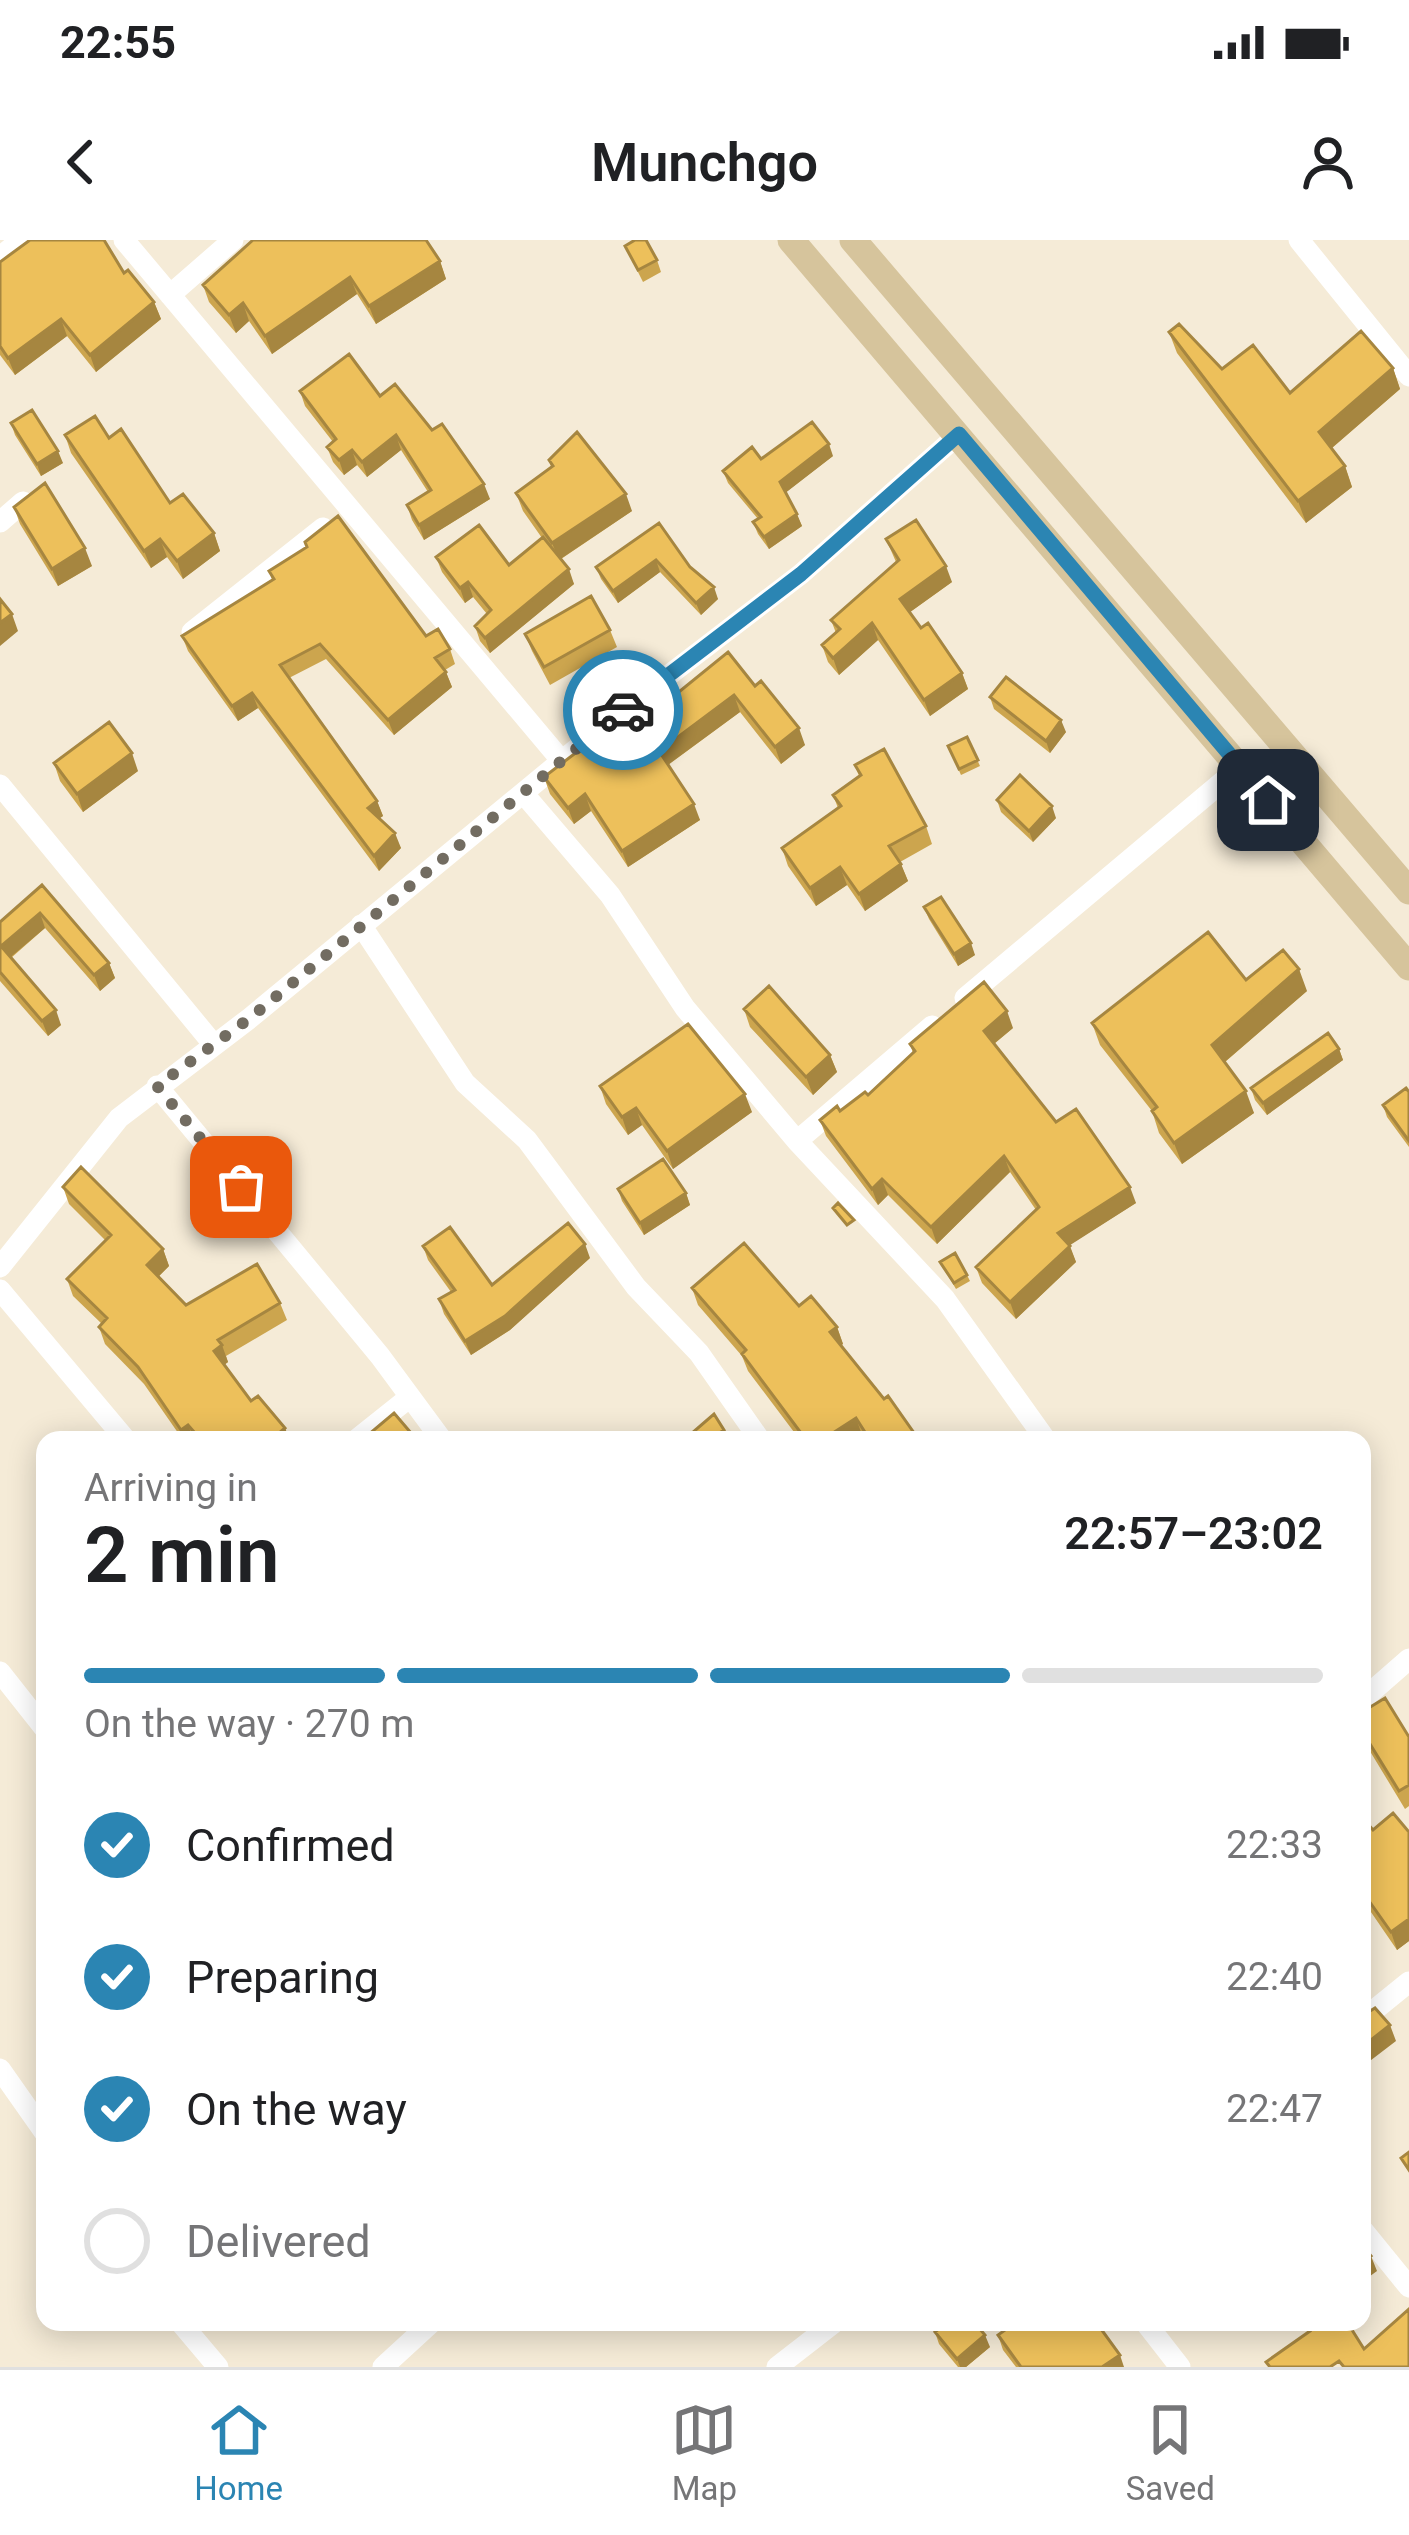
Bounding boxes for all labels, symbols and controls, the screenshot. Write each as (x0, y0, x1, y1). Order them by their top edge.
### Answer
text: 22:55 (60, 16, 176, 69)
icon: back (48, 129, 114, 195)
icon: person (1295, 129, 1361, 195)
text: Munchgo (591, 131, 818, 194)
courier (563, 650, 683, 770)
icon: car (590, 677, 656, 743)
pin (1217, 749, 1319, 851)
icon: home (1235, 767, 1301, 833)
pin (190, 1136, 292, 1238)
icon: bag (208, 1154, 274, 1220)
text: Arriving in (84, 1465, 258, 1511)
text: 22:57–23:02 (1064, 1507, 1323, 1560)
text: 2 min (84, 1510, 280, 1601)
text: On the way · 270 m (84, 1701, 415, 1747)
icon: check (84, 1812, 150, 1878)
text: Confirmed (186, 1819, 395, 1872)
text: 22:33 (1226, 1822, 1323, 1868)
icon: check (84, 1944, 150, 2010)
text: Preparing (186, 1951, 379, 2004)
text: 22:40 (1226, 1954, 1323, 2000)
icon: check (84, 2076, 150, 2142)
text: On the way (186, 2083, 407, 2136)
text: 22:47 (1226, 2086, 1323, 2132)
text: Delivered (186, 2215, 371, 2268)
tab: Home (194, 2397, 283, 2508)
tab: Map (671, 2397, 737, 2508)
tab: Saved (1126, 2397, 1215, 2508)

